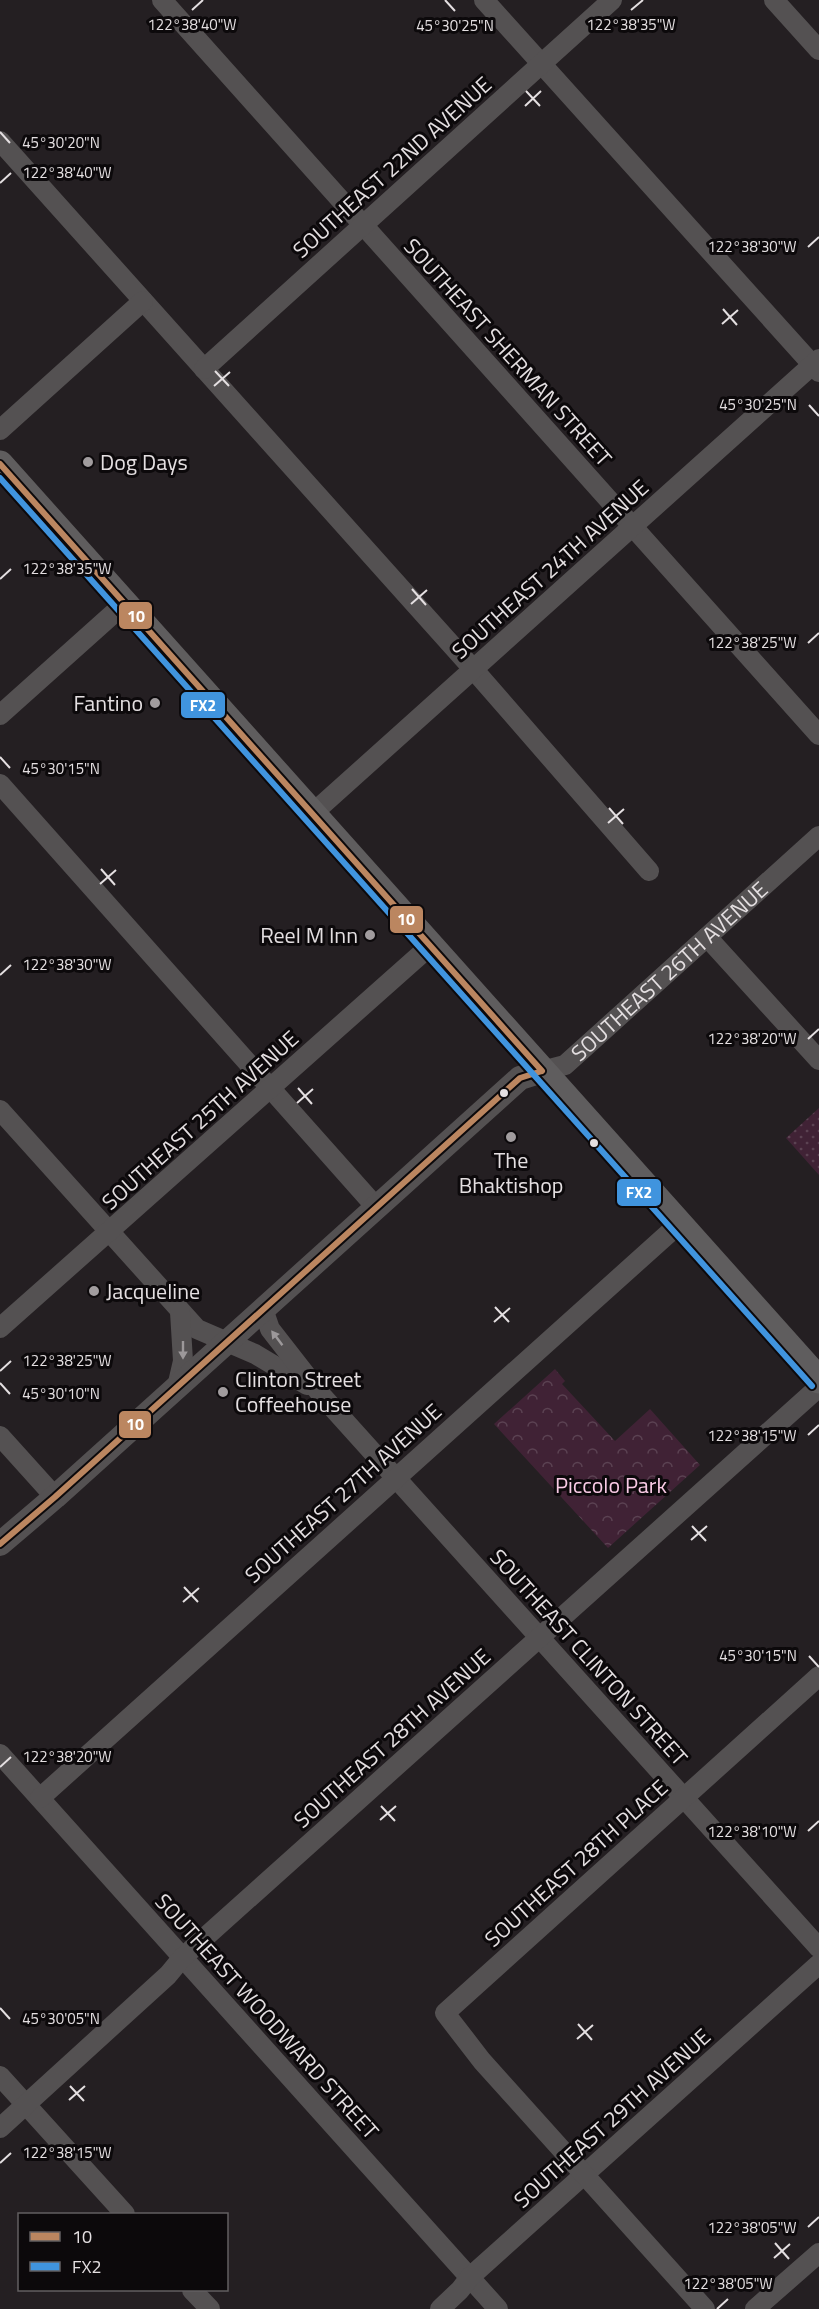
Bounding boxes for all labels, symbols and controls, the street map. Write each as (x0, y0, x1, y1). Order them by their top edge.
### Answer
text: 122°38'40"W (147, 13, 237, 36)
text: 122°38'35"W (586, 13, 676, 36)
text: 45°30'25"N (416, 14, 494, 37)
street label: SOUTHEAST 22ND AVENUE (285, 68, 499, 266)
text: 45°30'20"N (22, 131, 100, 154)
text: 122°38'40"W (22, 161, 112, 184)
street label: SOUTHEAST SHERMAN STREET (396, 230, 620, 474)
text: 122°38'30"W (707, 235, 797, 258)
text: 45°30'25"N (719, 393, 797, 416)
place label: Dog Days (100, 445, 188, 479)
marker: Dog Days (81, 455, 95, 469)
street label: SOUTHEAST 24TH AVENUE (444, 471, 656, 667)
text: 122°38'35"W (22, 557, 112, 580)
line badge: 10 (118, 601, 153, 630)
text: 10 (127, 604, 145, 628)
text: 122°38'25"W (707, 631, 797, 654)
place label: Fantino (73, 686, 143, 720)
line badge: FX2 (180, 691, 226, 719)
text: FX2 (190, 693, 216, 717)
marker: Fantino (148, 696, 162, 710)
text: 45°30'15"N (22, 757, 100, 780)
street label: SOUTHEAST 26TH AVENUE (563, 873, 775, 1069)
line badge: 10 (389, 905, 424, 934)
text: 10 (397, 907, 415, 931)
place label: Reel M Inn (260, 918, 358, 952)
marker: Reel M Inn (363, 928, 377, 942)
text: 122°38'30"W (22, 953, 112, 976)
street label: SOUTHEAST 25TH AVENUE (94, 1022, 306, 1218)
text: 122°38'20"W (707, 1027, 797, 1050)
unlabelled marker (498, 1087, 510, 1099)
marker: The Bhaktishop (504, 1130, 518, 1144)
unlabelled marker (588, 1137, 600, 1149)
place label: The Bhaktishop (459, 1143, 563, 1202)
line badge: FX2 (616, 1178, 662, 1207)
text: FX2 (626, 1180, 652, 1204)
place label: Jacqueline (106, 1274, 200, 1308)
marker: Jacqueline (87, 1284, 101, 1298)
one-way arrow (272, 1331, 284, 1346)
one-way arrow (178, 1340, 188, 1359)
text: 122°38'25"W (22, 1349, 112, 1372)
place label: Clinton Street Coffeehouse (235, 1362, 362, 1421)
text: 45°30'10"N (22, 1382, 100, 1405)
marker: Clinton Street Coffeehouse (216, 1385, 230, 1399)
street label: SOUTHEAST 27TH AVENUE (237, 1395, 449, 1591)
line badge: 10 (118, 1410, 152, 1439)
text: 10 (126, 1412, 144, 1436)
text: 122°38'15"W (707, 1424, 797, 1447)
park label: Piccolo Park (555, 1468, 667, 1502)
street label: SOUTHEAST CLINTON STREET (482, 1541, 696, 1773)
street label: SOUTHEAST 28TH AVENUE (286, 1640, 498, 1836)
text: 45°30'15"N (719, 1644, 797, 1667)
text: 122°38'20"W (22, 1745, 112, 1768)
street label: SOUTHEAST 28TH PLACE (477, 1771, 675, 1955)
text: 122°38'10"W (707, 1820, 797, 1843)
street label: SOUTHEAST WOODWARD STREET (147, 1885, 387, 2147)
text: 45°30'05"N (22, 2007, 100, 2030)
street label: SOUTHEAST 29TH AVENUE (506, 2020, 718, 2216)
text: 122°38'15"W (22, 2141, 112, 2164)
legend (18, 2213, 228, 2291)
text: 122°38'05"W (707, 2216, 797, 2239)
text: 10 (72, 2223, 92, 2250)
text: FX2 (72, 2253, 102, 2280)
text: 122°38'05"W (683, 2272, 773, 2295)

